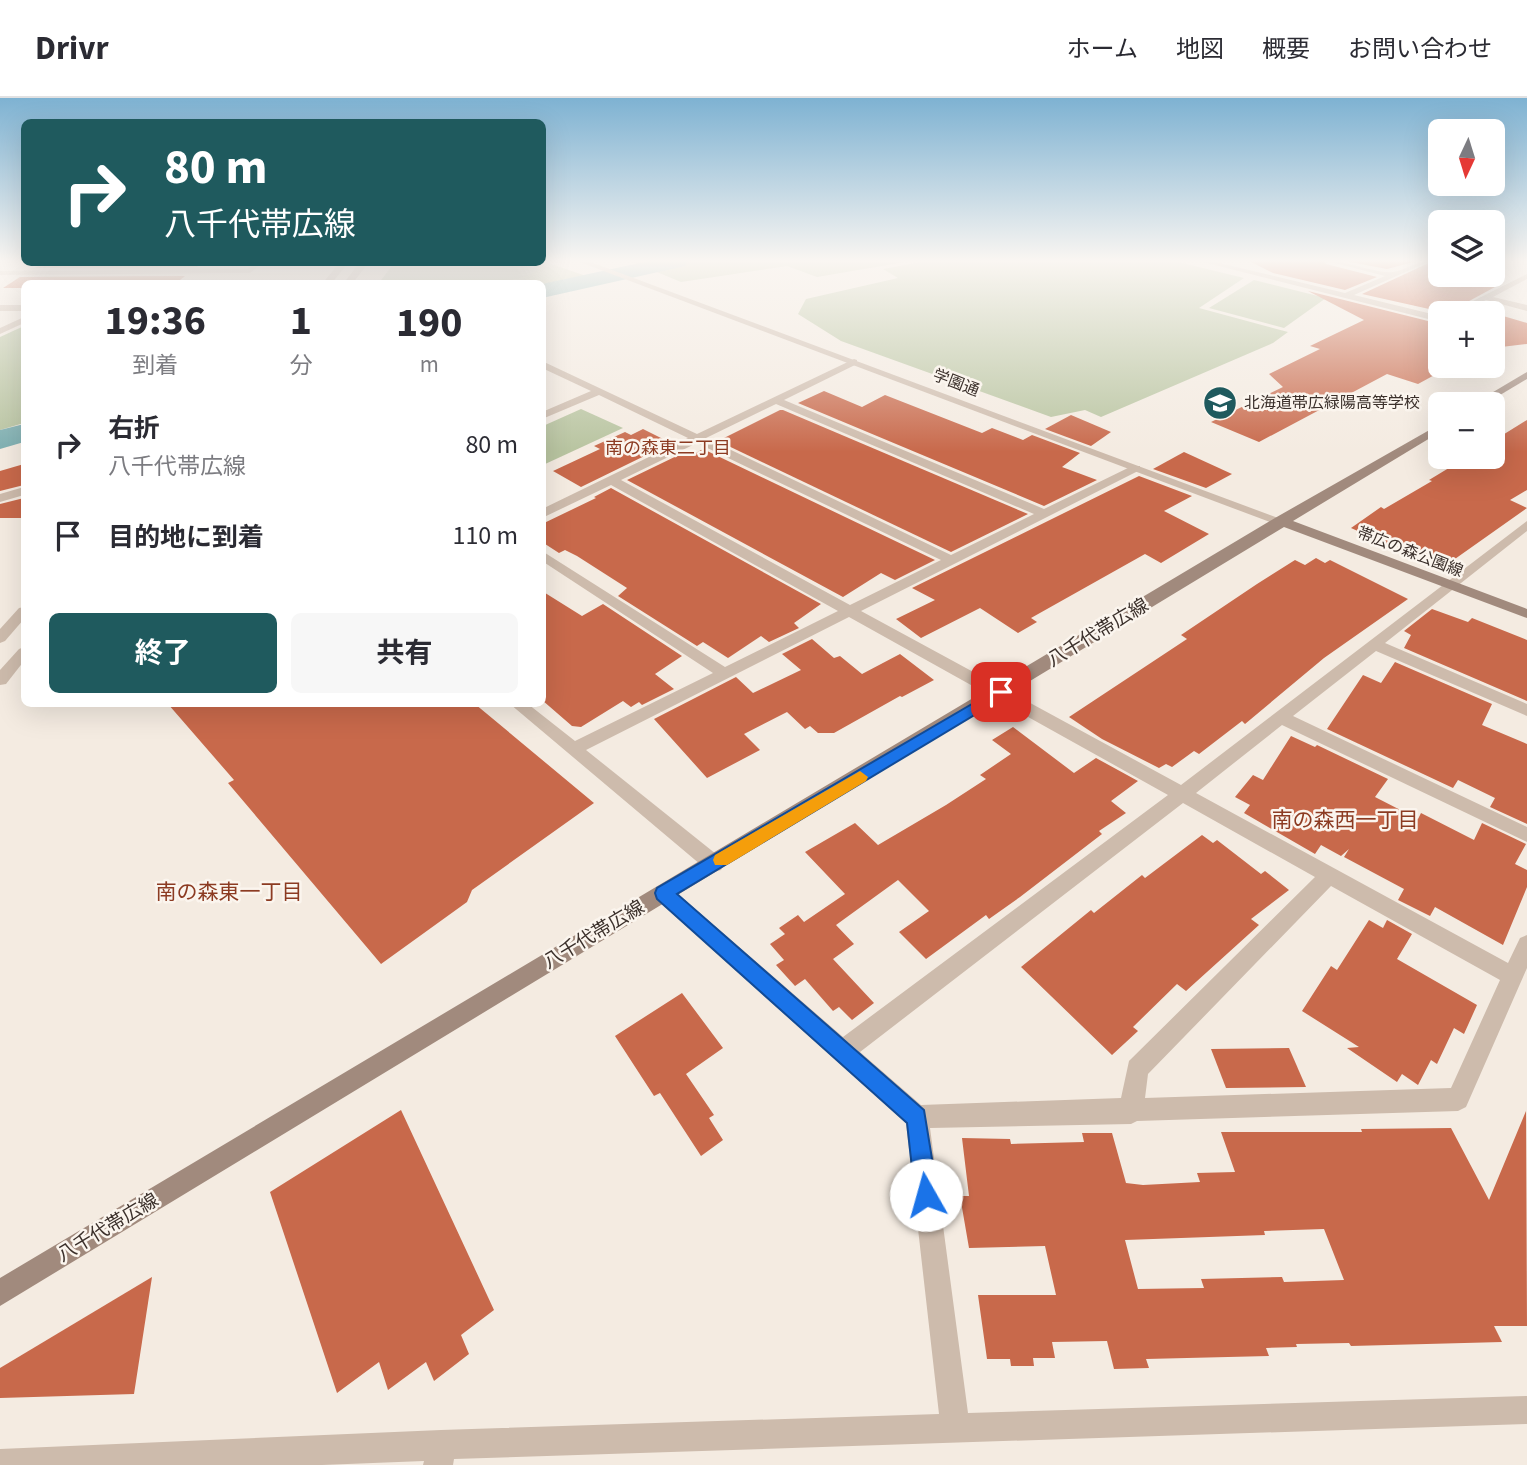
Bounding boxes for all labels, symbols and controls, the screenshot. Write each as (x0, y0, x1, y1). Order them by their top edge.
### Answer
text: Drivr (35, 25, 109, 72)
text: ホーム (1067, 32, 1138, 67)
text: 地図 (1176, 32, 1224, 67)
text: 概要 (1262, 32, 1310, 67)
text: お問い合わせ (1348, 32, 1492, 67)
north arrow (1428, 119, 1505, 196)
map controls (1428, 119, 1505, 469)
text: 80 m (164, 133, 268, 203)
icon: right (49, 147, 140, 238)
text: 八千代帯広線 (164, 202, 356, 248)
button: layers (1428, 210, 1505, 287)
text: 19:36 (105, 291, 206, 351)
text: 1 (290, 291, 312, 351)
text: 190 (396, 293, 462, 353)
button: + (1428, 301, 1505, 378)
text: m (420, 348, 439, 381)
text: 到着 (132, 349, 178, 382)
text: 分 (289, 349, 312, 382)
street label: 学園通 (930, 364, 982, 402)
school or university icon: 北海道帯広緑陽高等学校 (1201, 384, 1239, 422)
place label: 北海道帯広緑陽高等学校 (1244, 392, 1420, 414)
button: − (1428, 392, 1505, 469)
text: 右折 (108, 410, 160, 447)
icon: right (49, 426, 87, 464)
text: 80 m (465, 426, 518, 463)
district label: 南の森東二丁目 (605, 436, 731, 461)
text: 八千代帯広線 (108, 450, 246, 483)
icon: arrive (49, 517, 87, 555)
text: 110 m (452, 517, 518, 554)
text: 目的地に到着 (108, 519, 264, 556)
street label: 帯広の森公園線 (1354, 522, 1466, 582)
street label: 八千代帯広線 (1042, 592, 1154, 674)
button: 終了 (49, 613, 277, 693)
button: 共有 (291, 613, 518, 693)
pin (971, 662, 1031, 722)
icon: arrive (982, 673, 1020, 711)
district label: 南の森西一丁目 (1272, 805, 1419, 835)
district label: 南の森東一丁目 (156, 877, 303, 907)
street label: 八千代帯広線 (538, 894, 650, 976)
position arrow (889, 1158, 963, 1232)
street label: 八千代帯広線 (52, 1187, 164, 1269)

